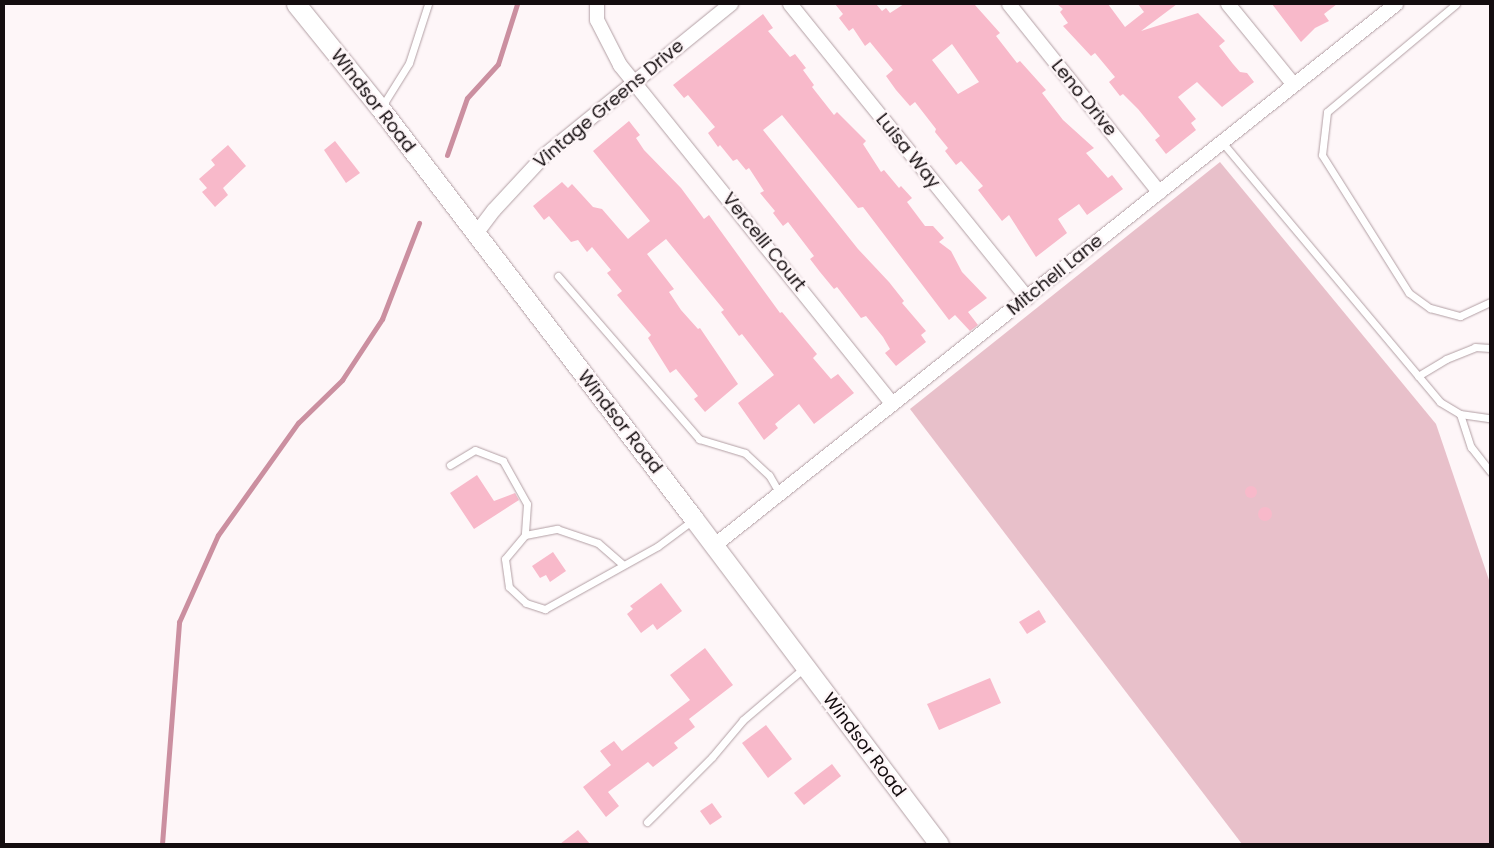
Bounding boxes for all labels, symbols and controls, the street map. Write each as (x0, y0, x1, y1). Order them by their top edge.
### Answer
street label: Vintage Greens Drive (530, 35, 688, 173)
street label: Windsor Road (326, 45, 420, 157)
street label: Leno Drive (1047, 55, 1121, 141)
street label: Luisa Way (871, 109, 945, 193)
street label: Vercelli Court (718, 188, 810, 296)
street label: Mitchell Lane (1003, 230, 1107, 320)
street label: Windsor Road (573, 366, 667, 478)
street label: Windsor Road (818, 689, 910, 801)

